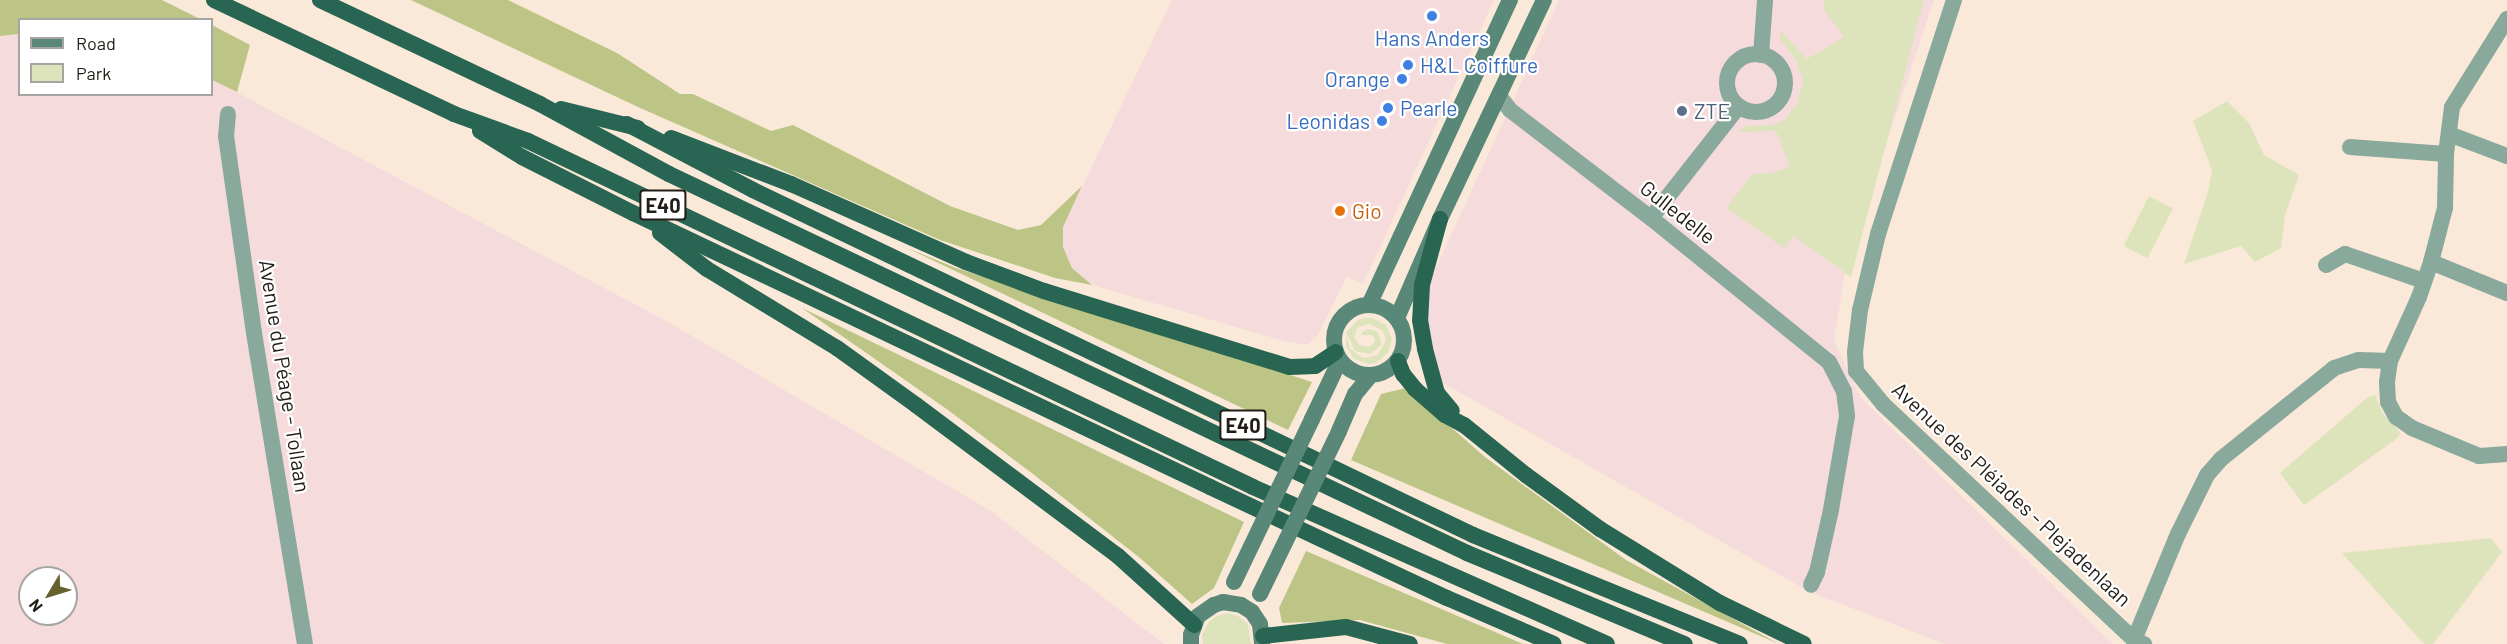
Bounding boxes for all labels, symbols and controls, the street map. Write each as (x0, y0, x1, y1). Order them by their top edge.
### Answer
marker: Hans Anders (1425, 9, 1439, 23)
legend (18, 18, 213, 96)
place label: Hans Anders (1375, 25, 1489, 51)
text: Road (76, 32, 116, 54)
place label: H&L Coiffure (1420, 52, 1538, 78)
marker: H&L Coiffure (1401, 58, 1415, 72)
text: Park (76, 62, 111, 84)
place label: Orange (1325, 66, 1390, 92)
marker: Orange (1395, 72, 1409, 86)
place label: Pearle (1400, 95, 1458, 121)
place label: ZTE (1694, 98, 1730, 124)
marker: Pearle (1381, 101, 1395, 115)
marker: ZTE (1675, 104, 1689, 118)
place label: Leonidas (1286, 108, 1370, 134)
marker: Leonidas (1375, 114, 1389, 128)
street label: Gulledelle (1635, 175, 1721, 249)
road number: E40 (639, 188, 687, 222)
place label: Gio (1352, 198, 1382, 224)
marker: Gio (1333, 204, 1347, 218)
street label: Avenue du Péage - Tollaan (254, 258, 316, 494)
street label: Avenue des Pléiades - Plejadenlaan (1887, 377, 2137, 611)
road number: E40 (1219, 408, 1267, 442)
north arrow (18, 566, 78, 626)
text: N (24, 596, 46, 616)

